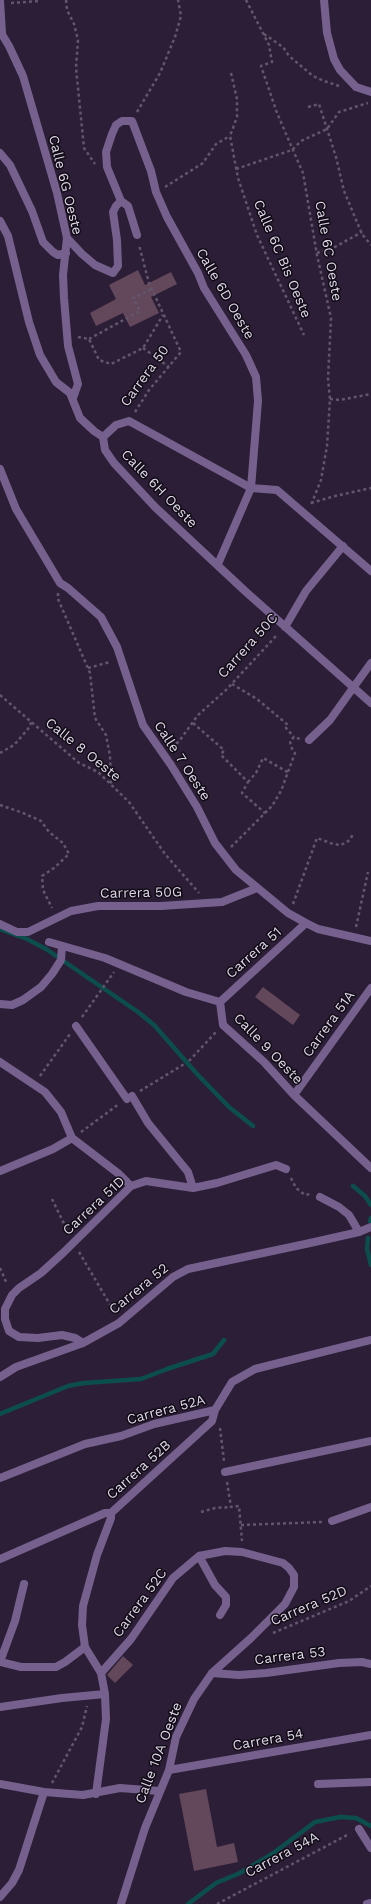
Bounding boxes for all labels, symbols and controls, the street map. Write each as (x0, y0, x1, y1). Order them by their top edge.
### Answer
street label: Calle 6G Oeste (44, 133, 86, 237)
street label: Calle 6C Bis Oeste (250, 197, 314, 321)
street label: Calle 6C Oeste (311, 199, 345, 303)
street label: Calle 6D Oeste (192, 246, 258, 342)
street label: Carrera 50 (117, 342, 173, 410)
street label: Calle 6H Oeste (117, 446, 201, 532)
street label: Carrera 50C (214, 610, 282, 682)
street label: Calle 8 Oeste (42, 714, 124, 786)
street label: Calle 7 Oeste (150, 718, 214, 804)
street label: Carrera 50G (100, 884, 182, 902)
street label: Carrera 51 (223, 924, 285, 982)
street label: Carrera 51A (299, 988, 359, 1060)
street label: Calle 9 Oeste (230, 1010, 306, 1088)
street label: Carrera 51D (59, 1173, 129, 1239)
street label: Carrera 52 (106, 1260, 172, 1318)
street label: Carrera 52A (125, 1391, 207, 1429)
street label: Carrera 52B (103, 1437, 175, 1503)
street label: Carrera 52C (109, 1565, 171, 1641)
street label: Carrera 52D (268, 1582, 350, 1630)
street label: Carrera 53 (254, 1643, 326, 1669)
street label: Calle 10A Oeste (132, 1700, 186, 1806)
street label: Carrera 54 (231, 1726, 305, 1754)
street label: Carrera 54A (242, 1829, 322, 1881)

